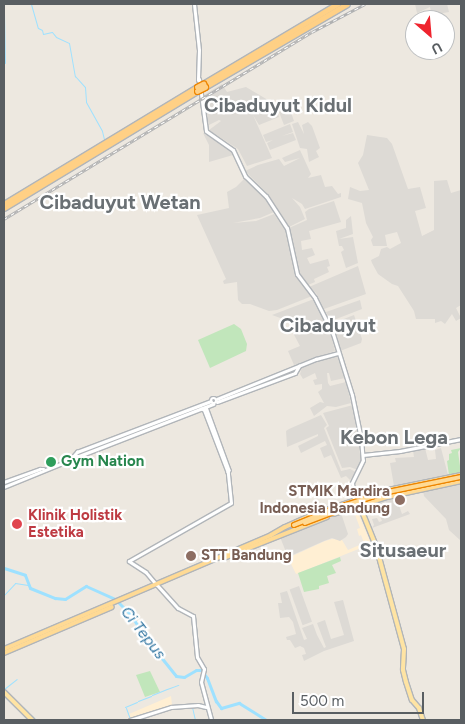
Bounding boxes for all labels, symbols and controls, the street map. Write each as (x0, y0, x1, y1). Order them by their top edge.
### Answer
north arrow (405, 10, 455, 60)
text: U (428, 38, 445, 58)
district label: Cibaduyut Kidul (204, 93, 352, 117)
district label: Cibaduyut Wetan (39, 190, 201, 214)
district label: Cibaduyut (280, 313, 376, 337)
district label: Kebon Lega (340, 425, 448, 449)
place label: Gym Nation (61, 453, 144, 471)
marker: Gym Nation (45, 456, 57, 468)
place label: STMIK Mardira Indonesia Bandung (260, 482, 390, 517)
marker: STMIK Mardira Indonesia Bandung (394, 494, 406, 506)
place label: Klinik Holistik Estetika (28, 506, 122, 541)
marker: Klinik Holistik Estetika (10, 517, 24, 531)
district label: Situsaeur (360, 538, 446, 562)
place label: STT Bandung (201, 547, 292, 565)
marker: STT Bandung (185, 550, 197, 562)
water label: Ci Tepus (116, 603, 170, 663)
scale bar (295, 682, 428, 714)
text: 500 m (300, 692, 344, 710)

